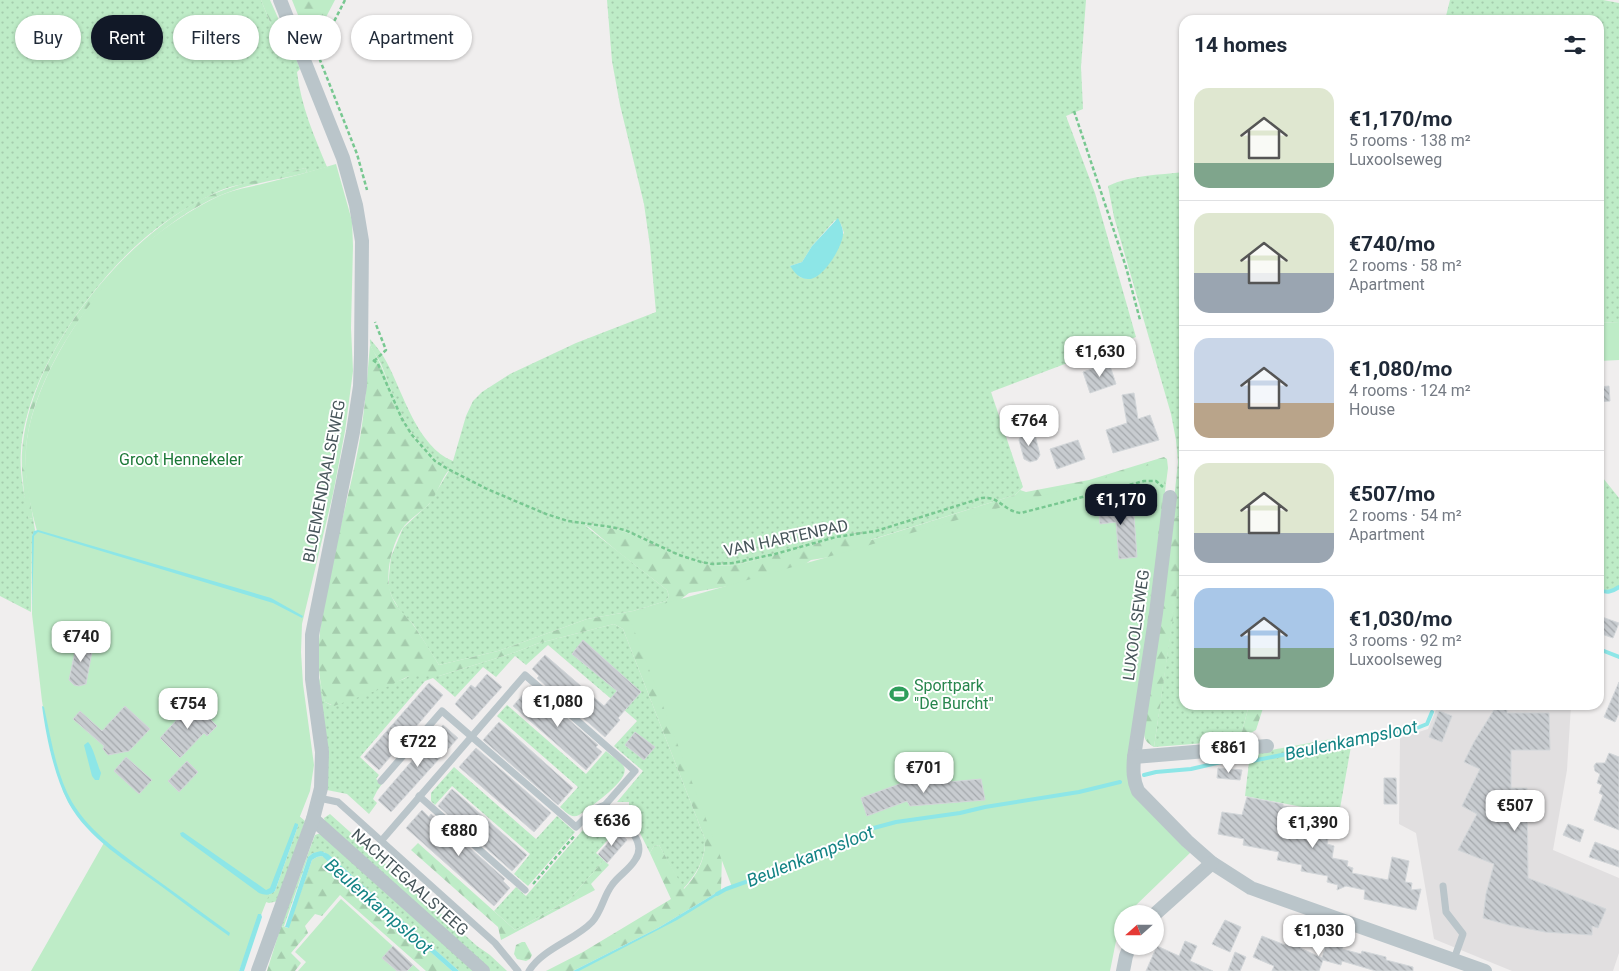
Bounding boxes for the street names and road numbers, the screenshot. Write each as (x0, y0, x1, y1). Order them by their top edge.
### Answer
street label: BLOEMENDAALSEWEG (299, 398, 349, 564)
street label: VAN HARTENPAD (722, 516, 850, 560)
street label: LUXOOLSEWEG (1119, 568, 1153, 682)
street label: NACHTEGAALSTEEG (348, 825, 472, 939)

